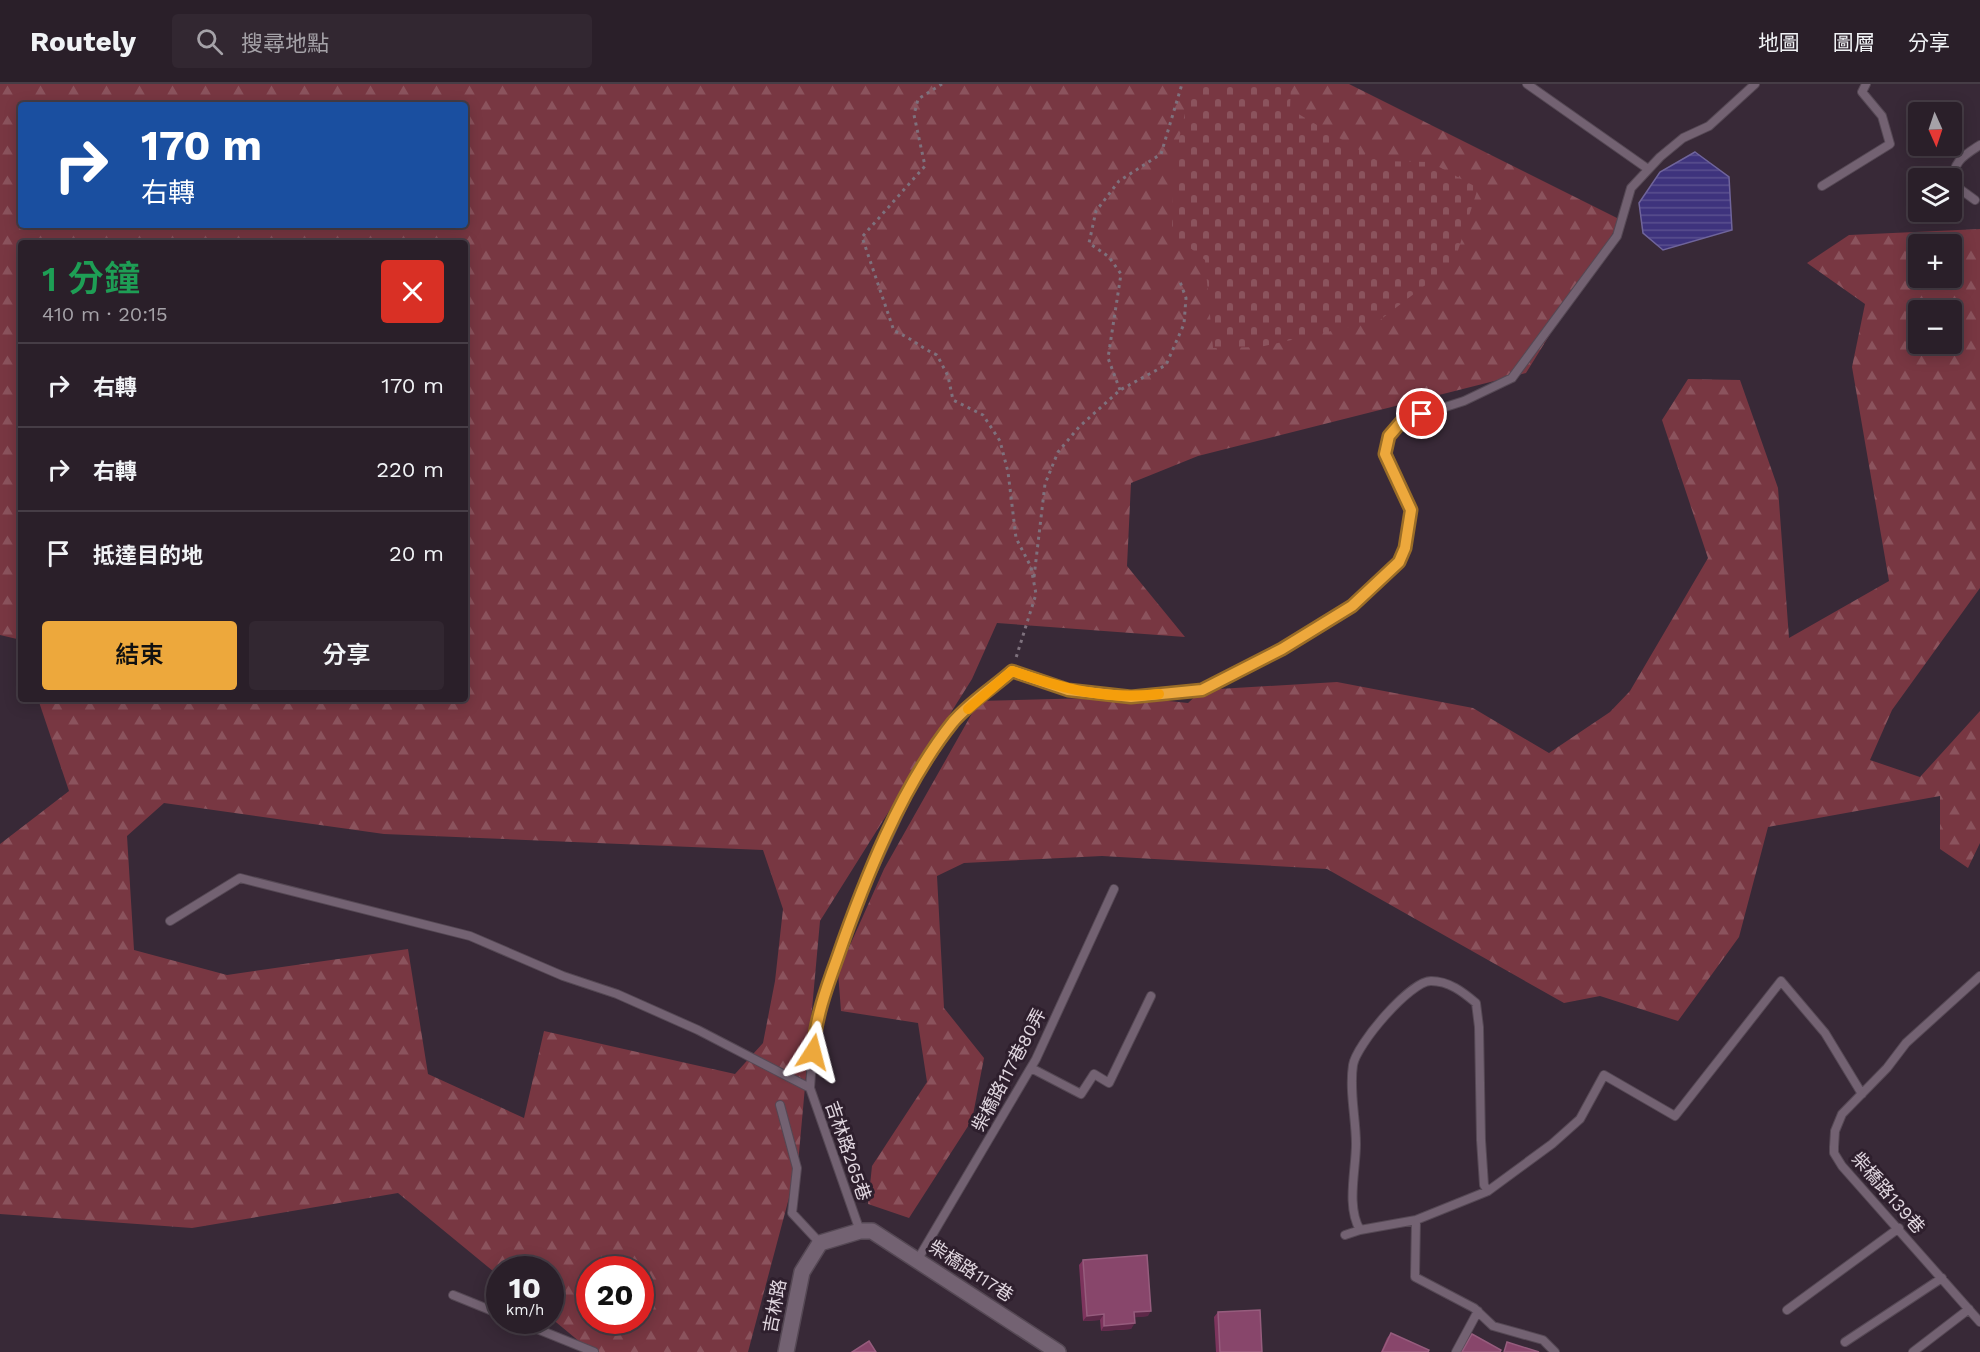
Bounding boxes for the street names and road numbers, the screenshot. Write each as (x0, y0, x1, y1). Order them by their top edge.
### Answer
street label: 柴橋路117巷80弄 (967, 1005, 1050, 1135)
street label: 吉林路265巷 (822, 1098, 875, 1203)
street label: 柴橋路139巷 (1847, 1148, 1929, 1238)
street label: 柴橋路117巷 (925, 1236, 1017, 1306)
street label: 吉林路 (759, 1277, 790, 1334)

